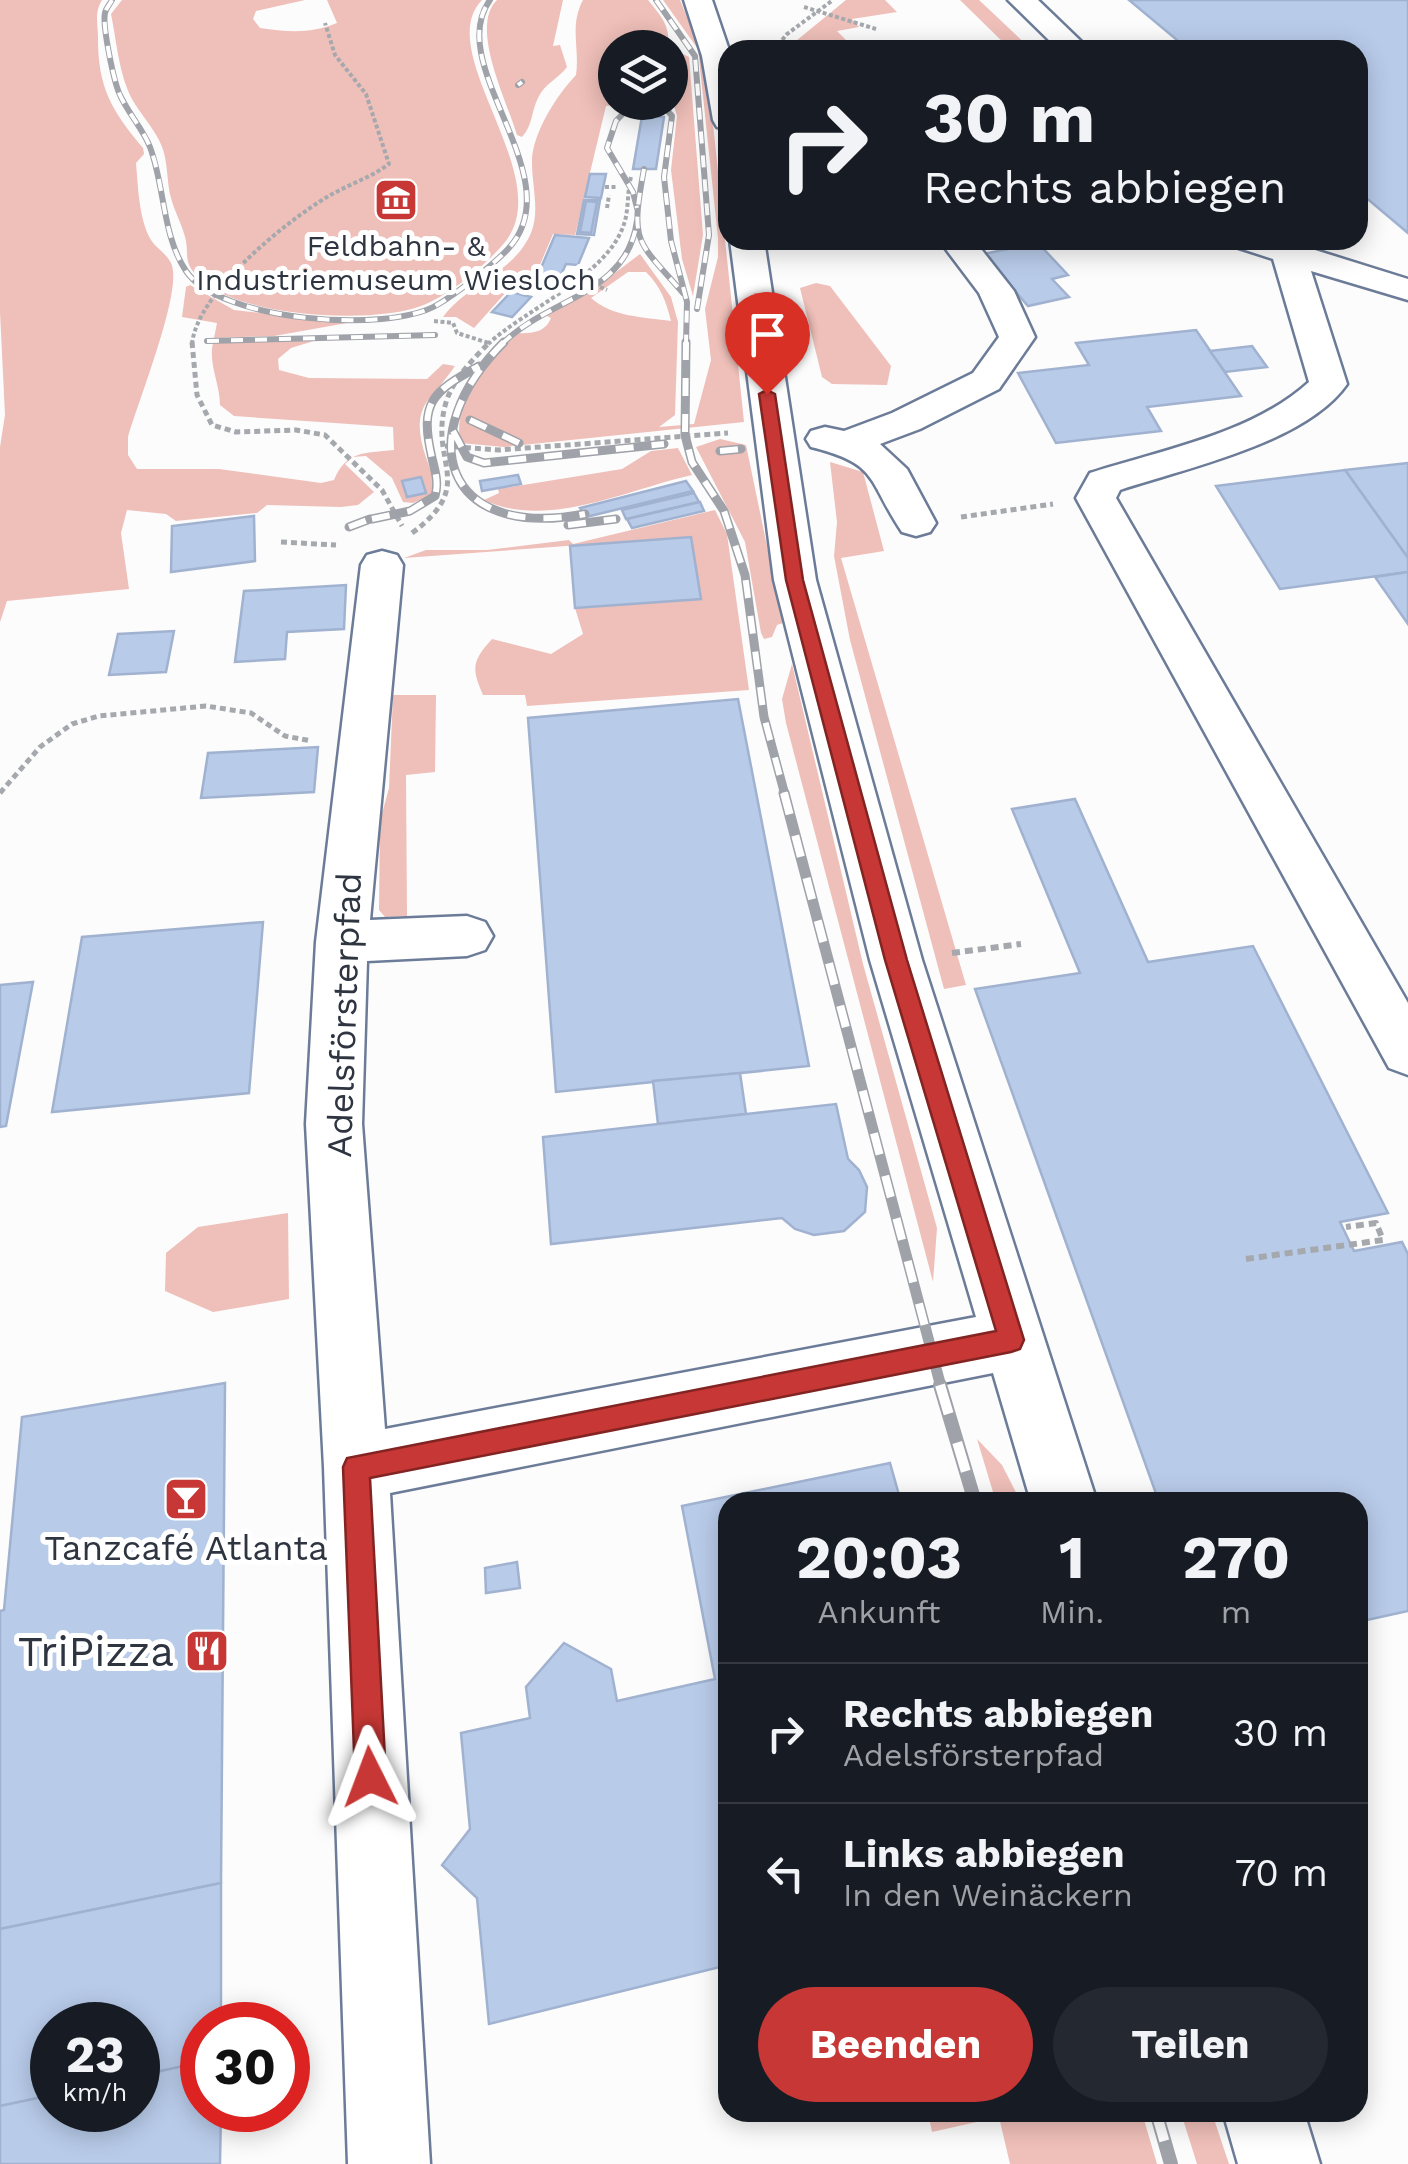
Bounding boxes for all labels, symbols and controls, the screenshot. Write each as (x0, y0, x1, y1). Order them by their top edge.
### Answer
map controls (598, 30, 688, 120)
button: layers (598, 30, 688, 120)
text: 30 m (923, 77, 1095, 159)
icon: right (758, 80, 888, 210)
text: Rechts abbiegen (923, 161, 1286, 214)
museum icon: Feldbahn- & Industriemuseum Wiesloch (373, 177, 419, 223)
place label: Feldbahn- & Industriemuseum Wiesloch (196, 228, 596, 297)
pin (725, 292, 810, 395)
icon: arrive (740, 307, 795, 362)
street label: Adelsförsterpfad (318, 872, 370, 1158)
bar icon: Tanzcafé Atlanta (163, 1476, 209, 1522)
text: 20:03 (796, 1522, 962, 1593)
text: 1 (1059, 1522, 1085, 1593)
text: 270 (1182, 1522, 1290, 1593)
place label: Tanzcafé Atlanta (44, 1527, 328, 1569)
text: Ankunft (818, 1593, 940, 1631)
text: Min. (1040, 1593, 1104, 1631)
text: m (1221, 1593, 1251, 1631)
place label: TriPizza (18, 1627, 174, 1676)
restaurant icon: TriPizza (184, 1628, 230, 1674)
text: Rechts abbiegen (843, 1692, 1153, 1736)
icon: right (758, 1706, 813, 1761)
text: 30 m (1233, 1711, 1328, 1755)
position arrow (318, 1725, 422, 1829)
text: Adelsförsterpfad (843, 1736, 1104, 1774)
text: Links abbiegen (843, 1832, 1125, 1876)
icon: left (758, 1846, 813, 1901)
text: 70 m (1235, 1851, 1328, 1895)
text: In den Weinäckern (843, 1876, 1133, 1914)
button: Beenden (758, 1987, 1033, 2102)
button: Teilen (1053, 1987, 1328, 2102)
speed limit sign: 30 (180, 2002, 310, 2132)
text: 23 (65, 2025, 125, 2084)
text: km/h (63, 2078, 127, 2107)

